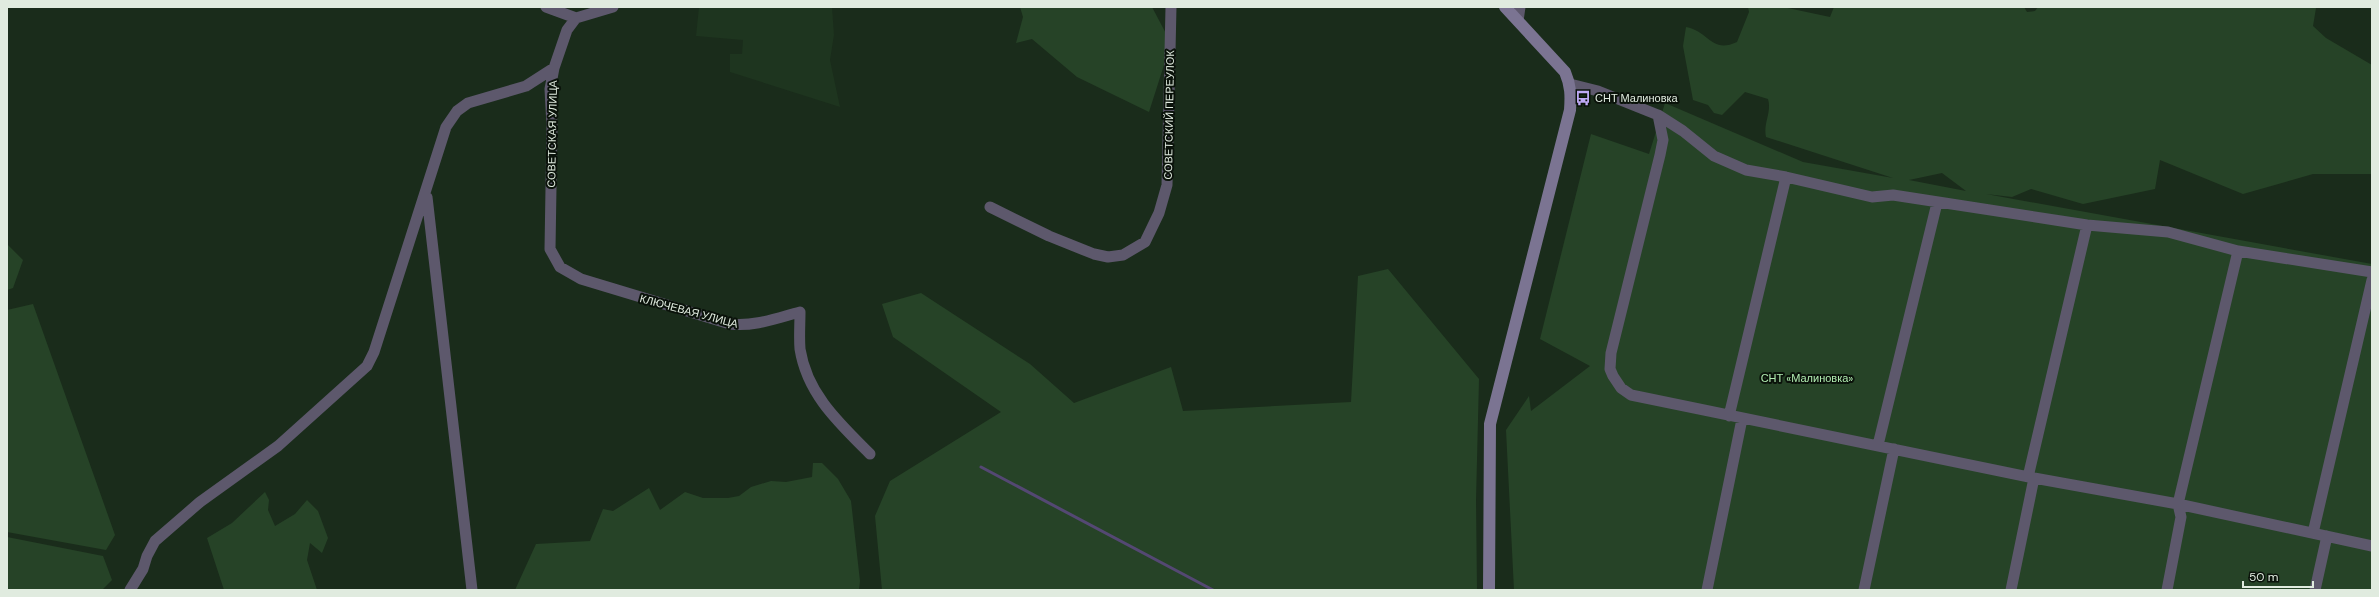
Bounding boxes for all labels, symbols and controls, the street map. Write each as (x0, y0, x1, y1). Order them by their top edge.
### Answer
street label: СОВЕТСКИЙ ПЕРЕУЛОК (1161, 50, 1177, 180)
street label: СОВЕТСКАЯ УЛИЦА (544, 80, 560, 188)
bus stop icon: СНТ Малиновка (1574, 89, 1592, 107)
place label: СНТ Малиновка (1595, 91, 1679, 105)
street label: КЛЮЧЕВАЯ УЛИЦА (638, 291, 740, 331)
park label: СНТ «Малиновка» (1761, 371, 1853, 385)
scale bar (2243, 563, 2313, 589)
text: 50 m (2249, 569, 2278, 585)

